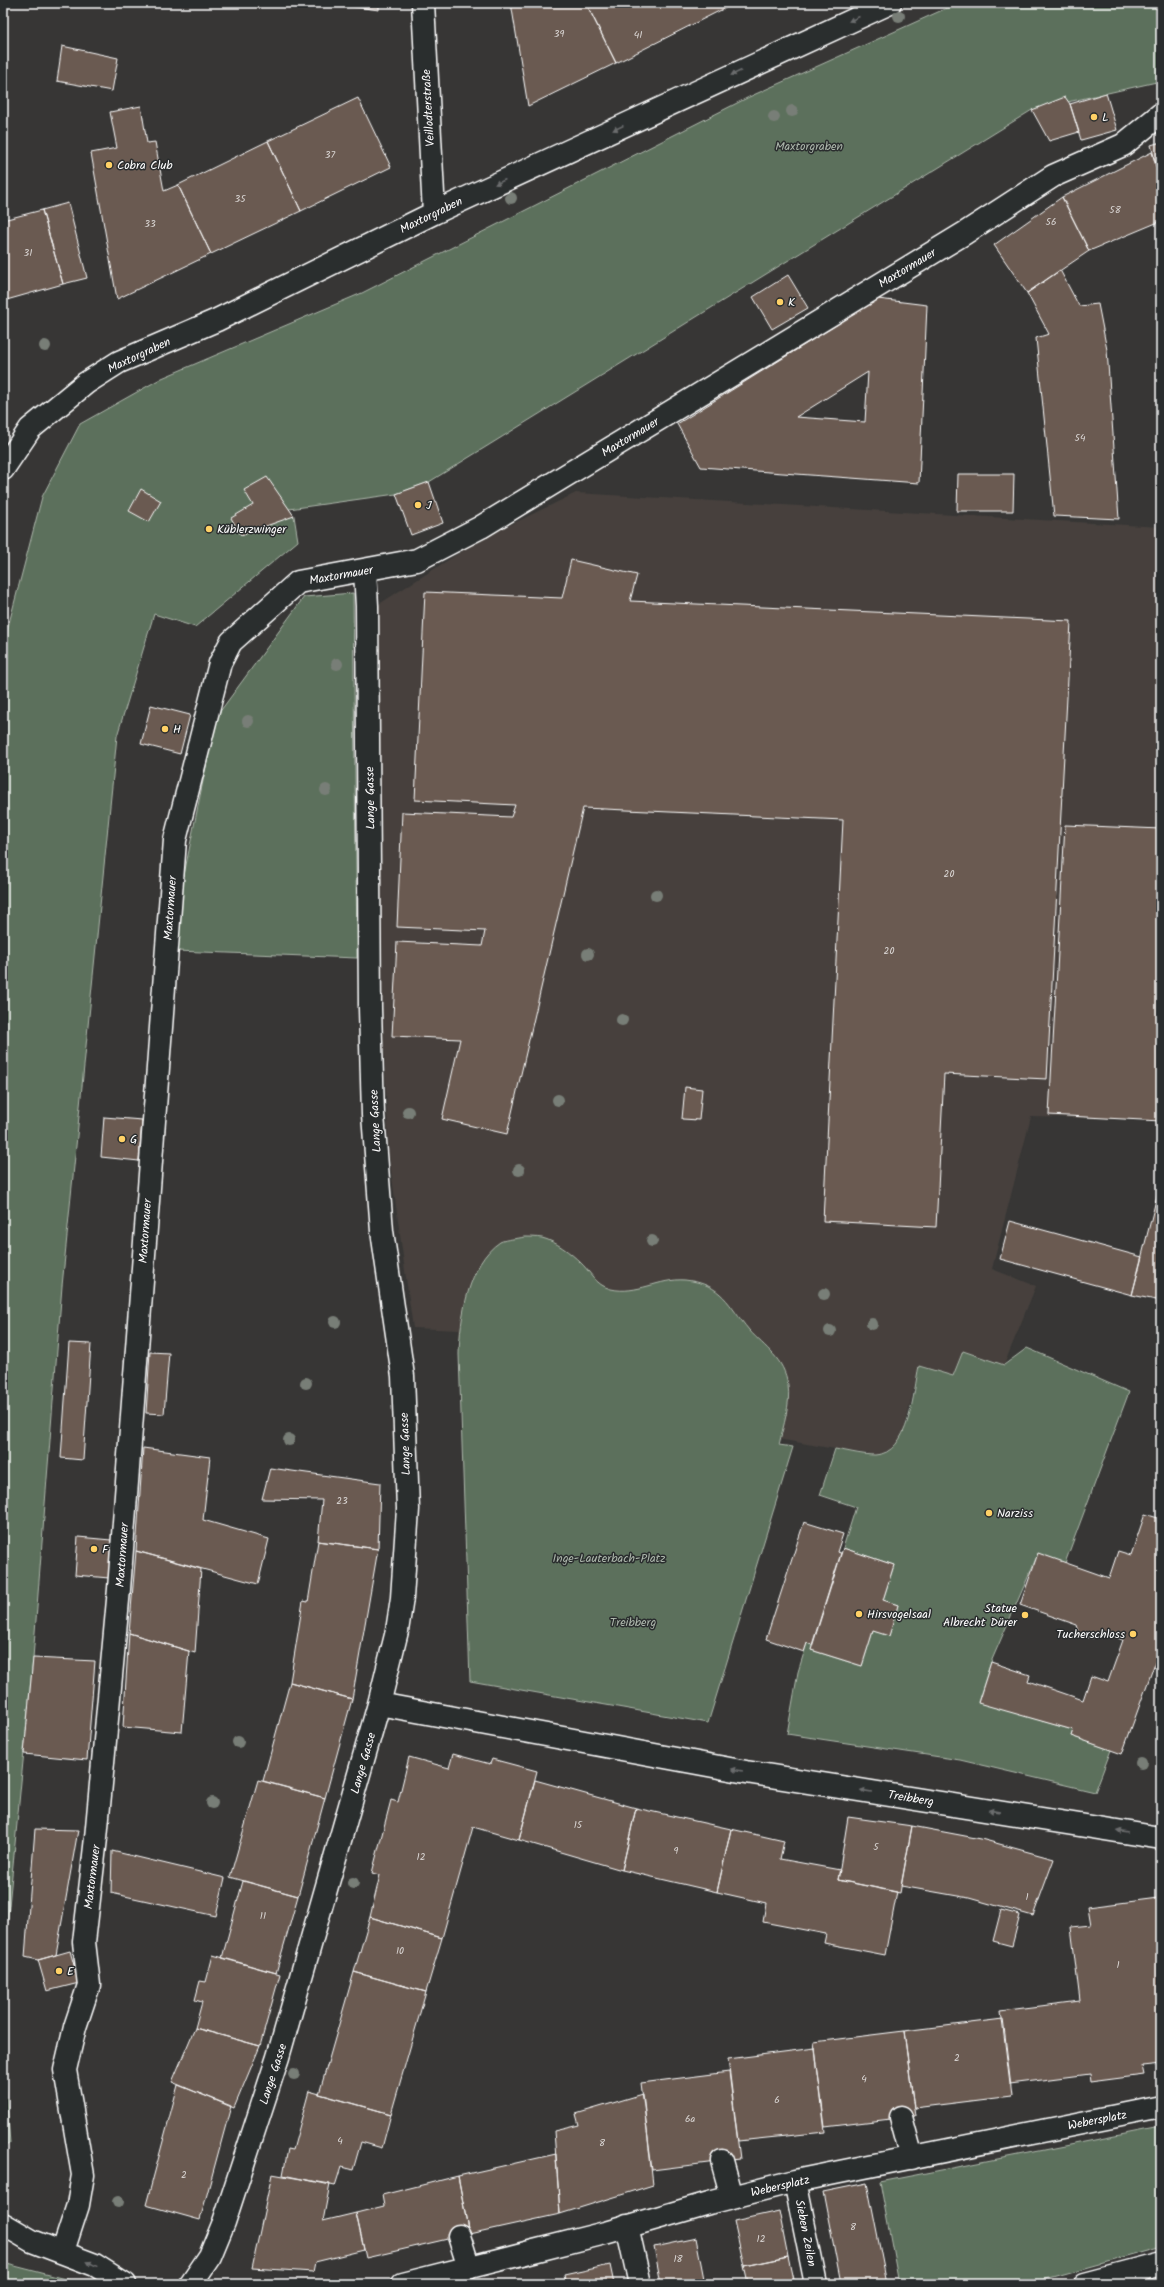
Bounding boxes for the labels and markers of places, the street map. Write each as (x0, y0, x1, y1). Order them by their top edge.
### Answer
place label: L (1102, 108, 1109, 127)
marker: L (1089, 112, 1099, 122)
place label: Cobra Club (117, 156, 173, 175)
marker: Cobra Club (104, 160, 114, 170)
place label: K (788, 293, 796, 312)
marker: K (775, 297, 785, 307)
place label: J (426, 496, 432, 515)
marker: J (413, 500, 423, 510)
place label: Küblerzwinger (217, 520, 287, 539)
marker: Küblerzwinger (204, 524, 214, 534)
place label: H (173, 720, 181, 739)
marker: H (160, 724, 170, 734)
place label: G (130, 1130, 137, 1149)
marker: G (117, 1134, 127, 1144)
place label: Narziss (997, 1504, 1033, 1523)
marker: Narziss (984, 1508, 994, 1518)
place label: F (102, 1540, 110, 1559)
marker: F (89, 1544, 99, 1554)
place label: Statue Albrecht Dürer (943, 1599, 1018, 1632)
place label: Hirsvogelsaal (867, 1605, 931, 1624)
marker: Hirsvogelsaal (854, 1609, 864, 1619)
marker: Statue Albrecht Dürer (1020, 1610, 1030, 1620)
place label: Tucherschloss (1056, 1625, 1125, 1644)
marker: Tucherschloss (1128, 1629, 1138, 1639)
place label: E (67, 1962, 75, 1981)
marker: E (54, 1966, 64, 1976)

